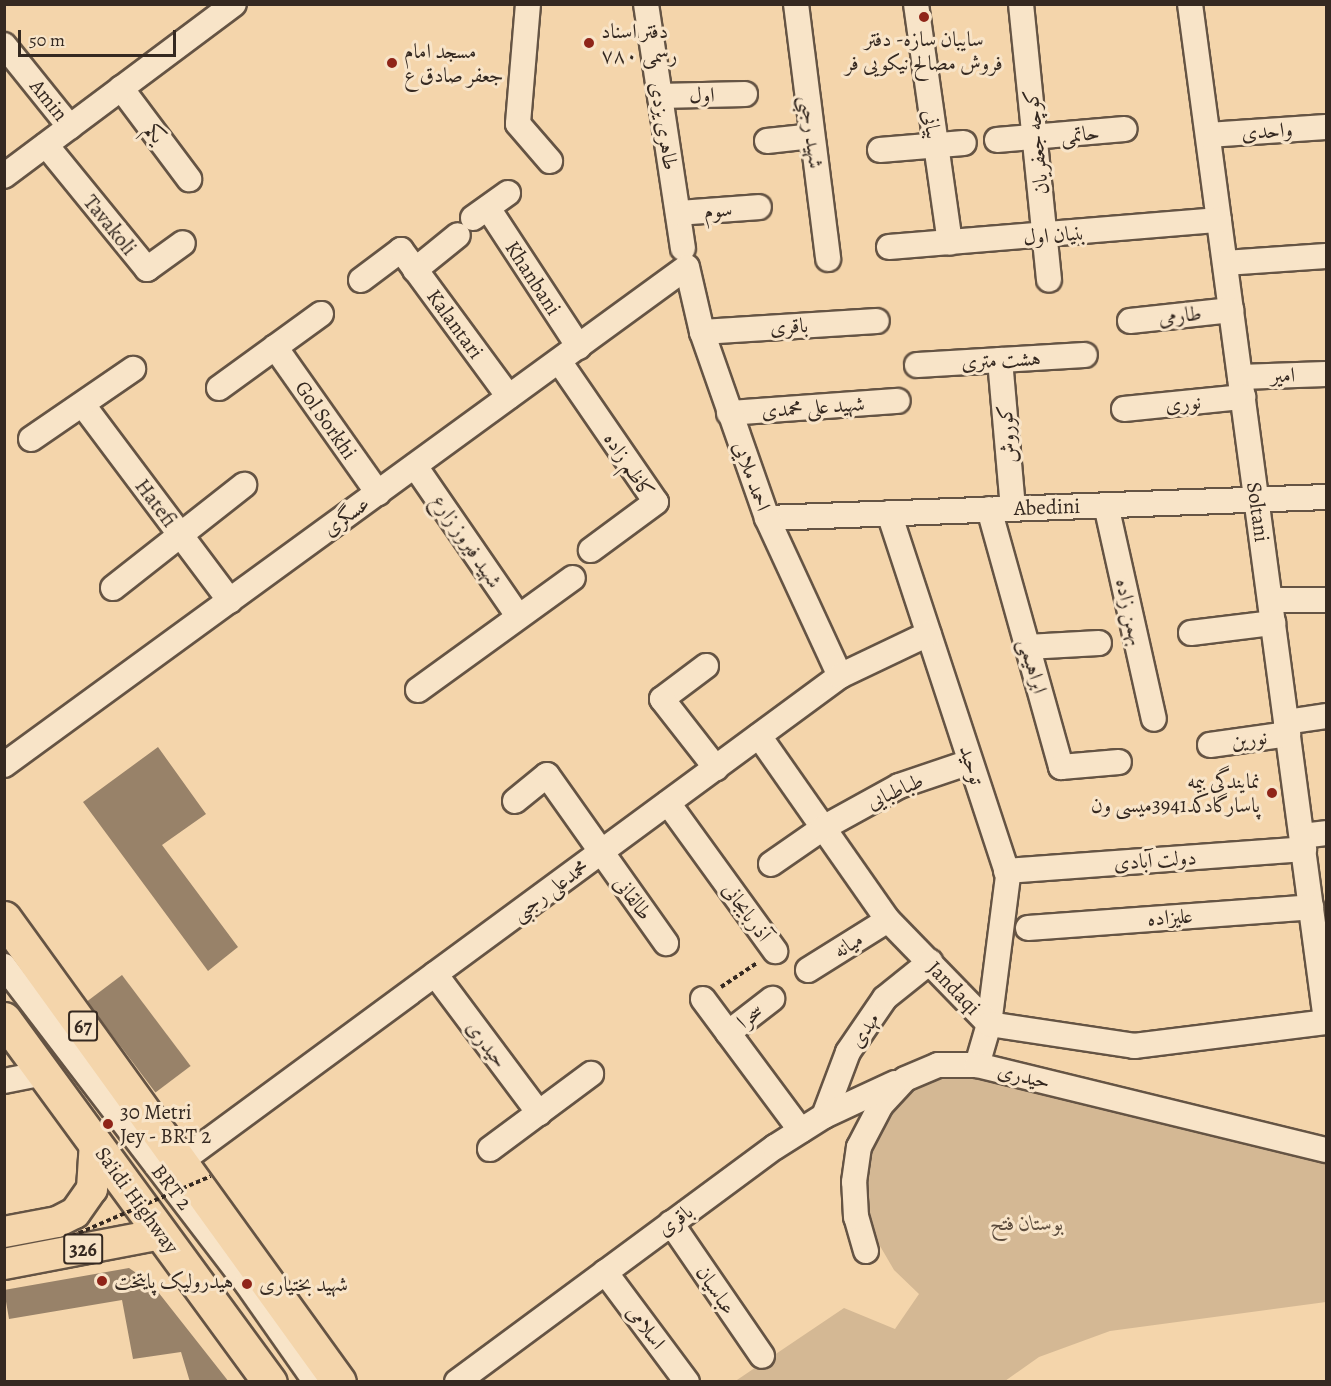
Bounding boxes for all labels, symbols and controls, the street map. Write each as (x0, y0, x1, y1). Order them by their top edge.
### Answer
marker: سایبان سازه- دفتر فروش مصالح نیکویی فر (917, 10, 931, 24)
scale bar (21, 18, 178, 56)
place label: دفتر اسناد رسمی ۷۸۰ (601, 18, 677, 68)
place label: سایبان سازه- دفتر فروش مصالح نیکویی فر (845, 26, 1003, 76)
text: 50 m (29, 28, 65, 52)
marker: دفتر اسناد رسمی ۷۸۰ (582, 36, 596, 50)
place label: مسجد امام جعفر صادق ع (404, 38, 504, 88)
marker: مسجد امام جعفر صادق ع (385, 56, 399, 70)
street label: Amin (24, 74, 74, 126)
street label: طاهری یزدی (645, 80, 683, 172)
street label: اول (689, 82, 715, 108)
street label: کوچه جعفریان (1018, 88, 1054, 196)
street label: شهید رجبی (795, 94, 829, 170)
street label: بیانی (918, 108, 946, 140)
street label: واحدی (1240, 117, 1294, 145)
street label: یکم (139, 118, 171, 148)
street label: حاتمی (1059, 119, 1101, 149)
street label: Tavakoli (78, 190, 142, 260)
street label: سوم (703, 196, 733, 224)
street label: بنیان اول (1022, 220, 1086, 250)
street label: Khanbani (500, 236, 566, 320)
street label: Kalantari (421, 284, 489, 364)
street label: طارمی (1157, 300, 1203, 330)
street label: باقری (769, 312, 809, 340)
street label: هشت متری (960, 345, 1042, 375)
street label: امیر (1270, 362, 1296, 388)
street label: Gol Sorkhi (290, 376, 362, 464)
street label: نوری (1164, 389, 1202, 417)
street label: شهید علی محمدی (760, 391, 866, 423)
street label: کوروش (992, 404, 1022, 464)
street label: کاظم زاده (598, 427, 660, 503)
street label: احمد ملایی (728, 438, 776, 514)
street label: Hatefi (130, 474, 182, 532)
street label: Soltani (1241, 480, 1275, 544)
street label: شهید فیروز زارع (427, 489, 507, 593)
street label: عسگری (318, 491, 374, 541)
street label: Abedini (1013, 493, 1081, 521)
street label: بهمن زاده (1110, 576, 1150, 648)
street label: ابراهیمی (1013, 636, 1053, 696)
street label: نورین (1229, 724, 1269, 754)
street label: توحید (954, 742, 990, 788)
street label: طباطبایی (863, 767, 927, 815)
place label: نمایندگی بیمه پاسارگادکد3941میسی ون (1091, 768, 1260, 818)
marker: نمایندگی بیمه پاسارگادکد3941میسی ون (1265, 786, 1279, 800)
street label: دولت آبادی (1113, 845, 1197, 875)
street label: محمدعلی رجبی (507, 854, 593, 926)
street label: طالقانی (608, 871, 658, 925)
street label: آذربایجانی (717, 878, 777, 946)
street label: علیزاده (1146, 903, 1194, 931)
street label: میانه (829, 926, 867, 964)
street label: Jandaqi (922, 956, 986, 1020)
street label: سحرا (732, 998, 768, 1034)
street label: مهدی (843, 1008, 885, 1052)
road number: 67 (68, 1009, 98, 1043)
street label: حیدری (461, 1015, 513, 1073)
street label: حیدری (995, 1057, 1053, 1095)
place label: 30 Metri Jey - BRT 2 (120, 1099, 212, 1149)
marker: 30 Metri Jey - BRT 2 (101, 1117, 115, 1131)
street label: Sa'idi Highway (90, 1142, 184, 1258)
street label: BRT 2 (146, 1159, 198, 1215)
street label: باقری (652, 1199, 698, 1241)
park label: بوستان فتح (990, 1210, 1064, 1236)
road number: 326 (62, 1232, 104, 1266)
street label: عباسیان (691, 1261, 741, 1319)
place label: هیدرولیک پایتخت (114, 1268, 234, 1294)
place label: شهید بختیاری (259, 1271, 348, 1297)
marker: هیدرولیک پایتخت (95, 1274, 109, 1288)
marker: شهید بختیاری (240, 1277, 254, 1291)
street label: اسلامی (621, 1300, 671, 1354)

